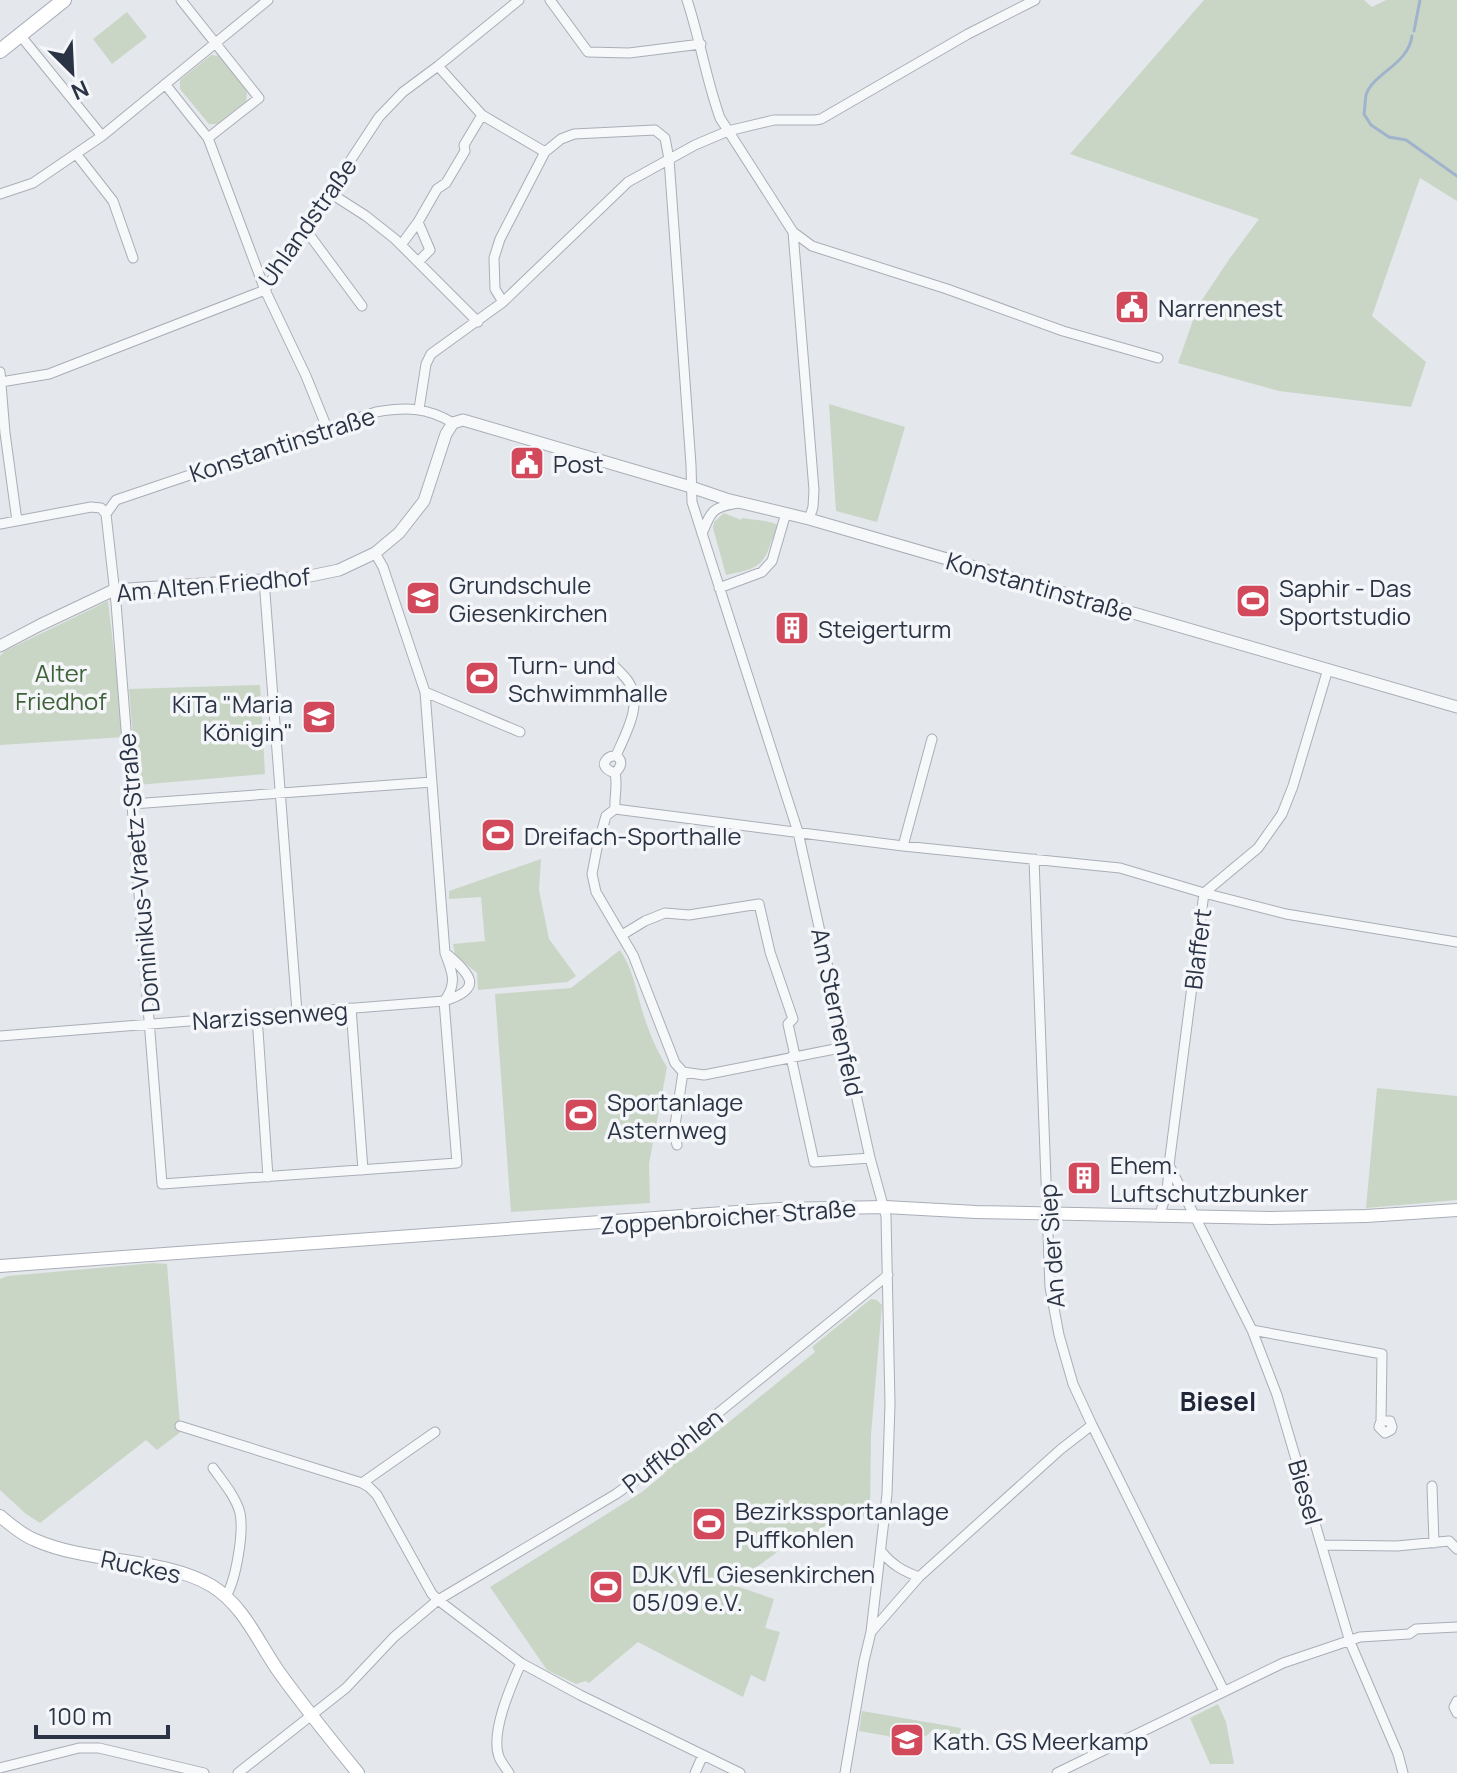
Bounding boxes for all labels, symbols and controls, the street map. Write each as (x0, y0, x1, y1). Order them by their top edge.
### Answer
north arrow (32, 32, 112, 112)
text: N (67, 73, 93, 107)
street label: Uhlandstraße (250, 151, 364, 293)
public building icon: Narrennest (1113, 288, 1151, 326)
place label: Narrennest (1158, 291, 1283, 324)
street label: Konstantinstraße (185, 398, 379, 490)
public building icon: Post (508, 444, 546, 482)
place label: Post (553, 447, 604, 480)
street label: Konstantinstraße (943, 544, 1137, 628)
street label: Am Alten Friedhof (115, 559, 312, 609)
place label: Grundschule Giesenkirchen (449, 568, 607, 629)
place label: Saphir - Das Sportstudio (1279, 571, 1412, 632)
school or university icon: Grundschule Giesenkirchen (404, 579, 442, 617)
sports icon: Saphir - Das Sportstudio (1234, 582, 1272, 620)
building icon: Steigerturm (773, 609, 811, 647)
place label: Steigerturm (818, 612, 951, 645)
place label: Turn- und Schwimmhalle (508, 648, 668, 709)
park label: Alter Friedhof (15, 656, 107, 717)
sports icon: Turn- und Schwimmhalle (463, 659, 501, 697)
place label: KiTa "Maria Königin" (172, 687, 293, 748)
school or university icon: KiTa "Maria Königin" (300, 698, 338, 736)
street label: Dominikus-Vraetz-Straße (109, 732, 167, 1014)
sports icon: Dreifach-Sporthalle (479, 816, 517, 854)
place label: Dreifach-Sporthalle (524, 819, 742, 852)
street label: Blaffert (1176, 907, 1218, 991)
street label: Am Sternenfeld (804, 925, 872, 1099)
street label: Narzissenweg (191, 993, 349, 1037)
place label: Sportanlage Asternweg (607, 1085, 743, 1146)
sports icon: Sportanlage Asternweg (562, 1096, 600, 1134)
place label: Ehem. Luftschutzbunker (1110, 1148, 1309, 1209)
building icon: Ehem. Luftschutzbunker (1065, 1159, 1103, 1197)
street label: An der Siep (1030, 1183, 1072, 1309)
street label: Zoppenbroicher Straße (599, 1191, 857, 1241)
district label: Biesel (1180, 1383, 1256, 1419)
street label: Puffkohlen (615, 1400, 729, 1500)
street label: Biesel (1281, 1455, 1331, 1529)
place label: Bezirkssportanlage Puffkohlen (735, 1494, 949, 1555)
sports icon: Bezirkssportanlage Puffkohlen (690, 1505, 728, 1543)
street label: Ruckes (98, 1541, 184, 1591)
place label: DJK VfL Giesenkirchen 05/09 e.V. (632, 1557, 875, 1618)
sports icon: DJK VfL Giesenkirchen 05/09 e.V. (587, 1568, 625, 1606)
scale bar (36, 1689, 168, 1739)
text: 100 m (48, 1699, 112, 1732)
school or university icon: Kath. GS Meerkamp (888, 1721, 926, 1759)
place label: Kath. GS Meerkamp (933, 1724, 1149, 1757)

